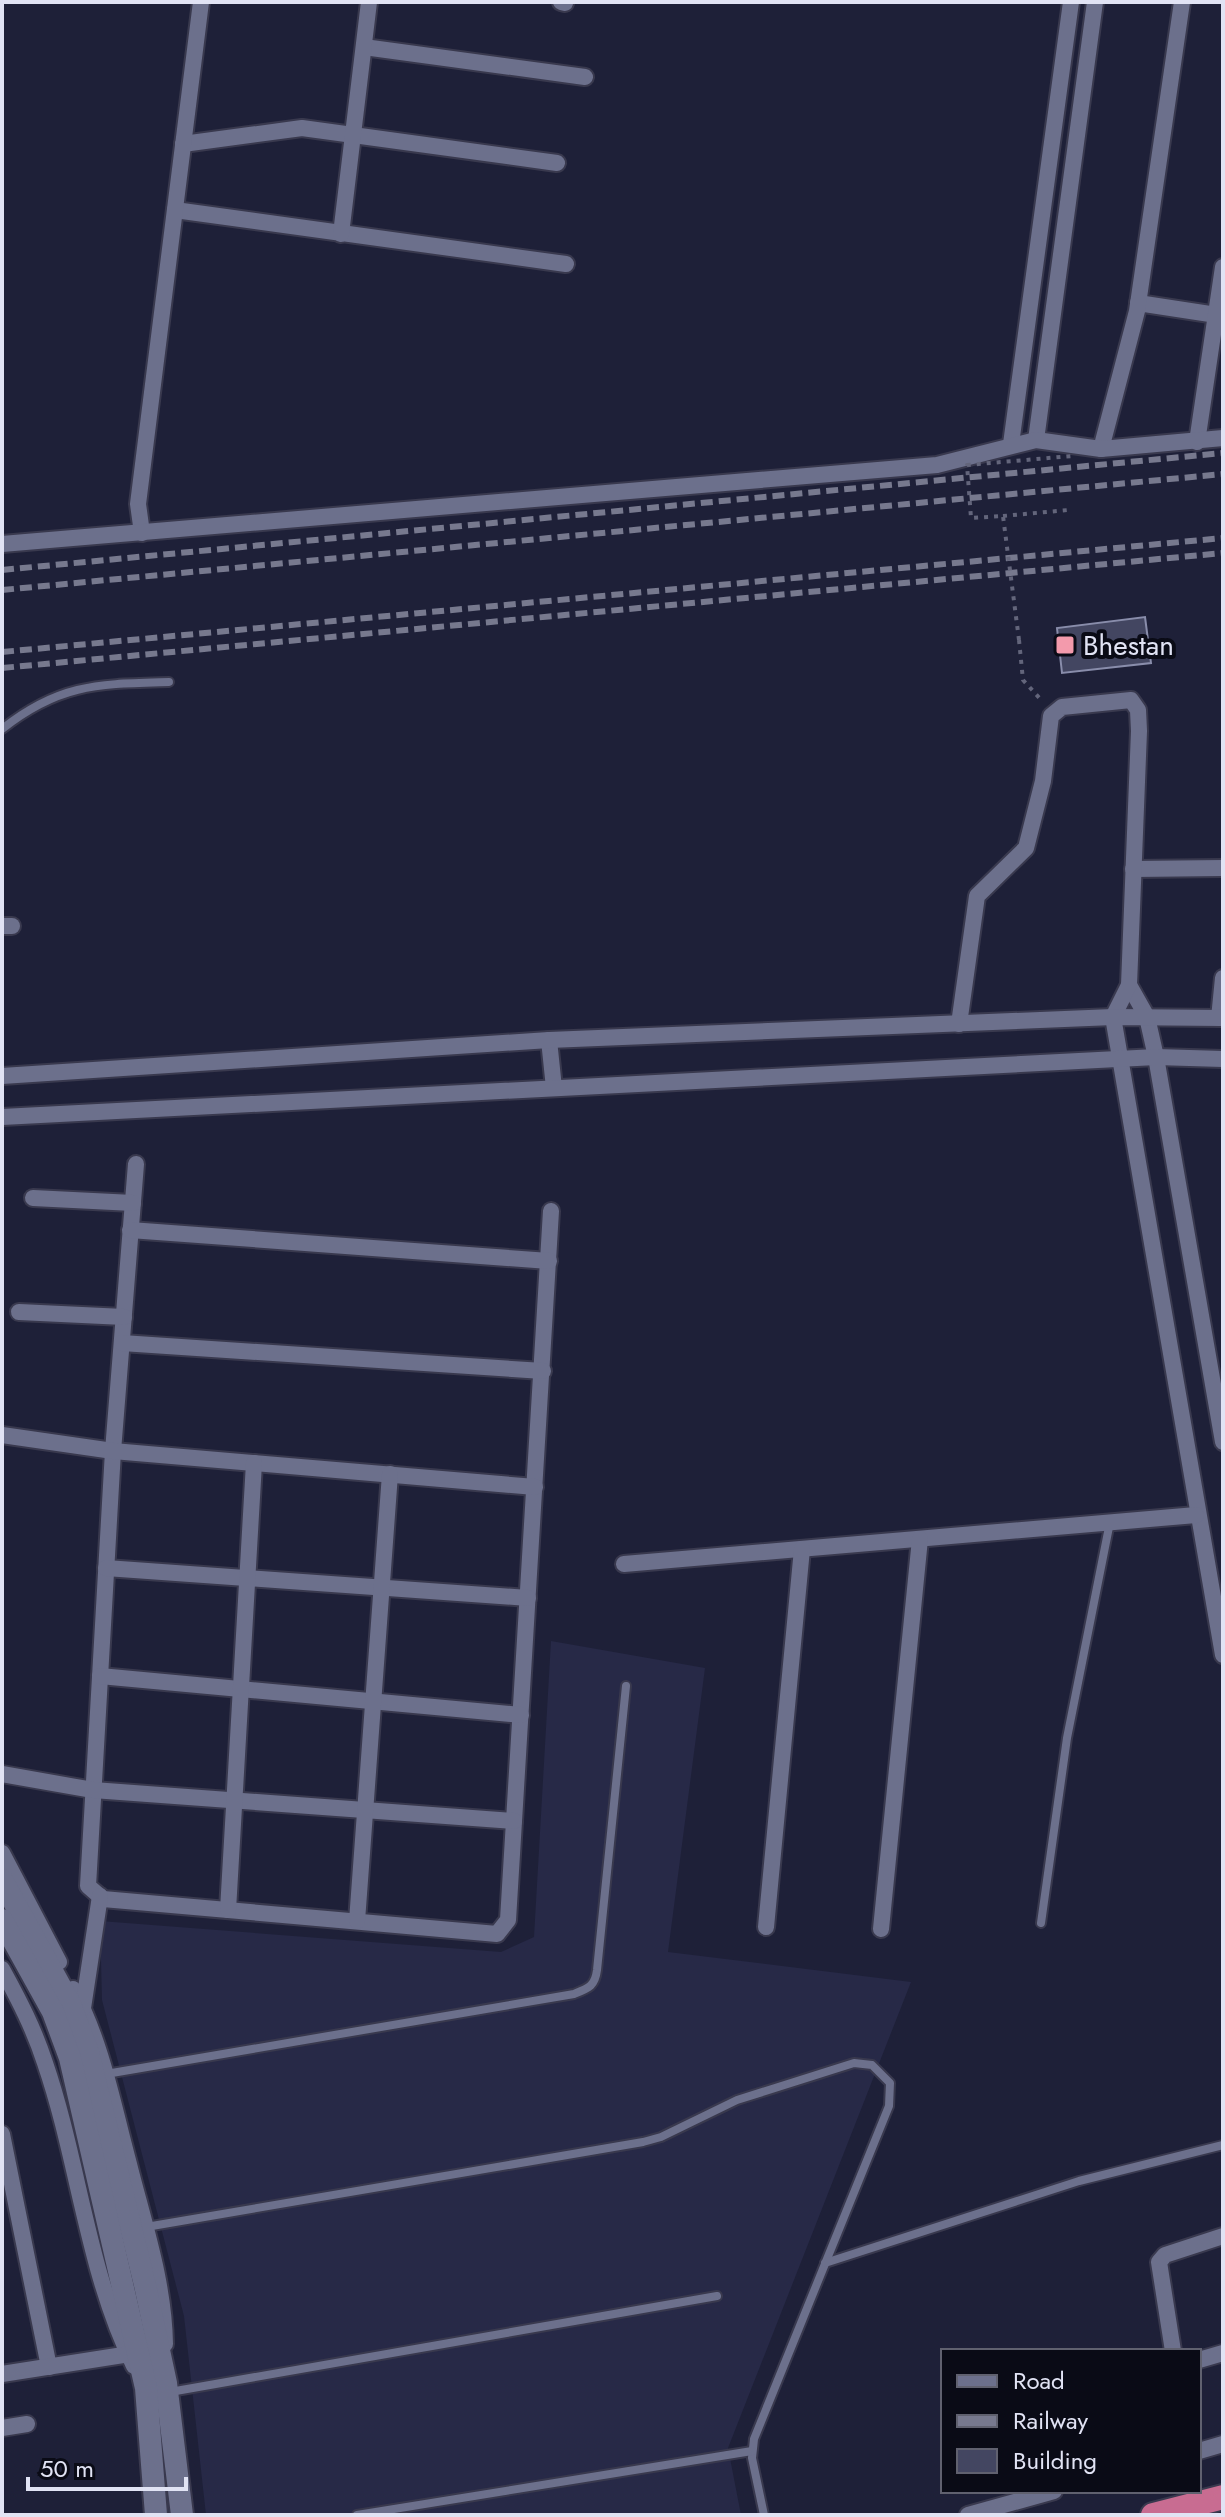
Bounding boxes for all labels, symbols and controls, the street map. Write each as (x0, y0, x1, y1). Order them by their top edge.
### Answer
place label: Bhestan (1083, 625, 1174, 666)
marker: Bhestan (1054, 634, 1076, 656)
legend (941, 2349, 1201, 2493)
text: Road (1013, 2363, 1065, 2398)
text: Railway (1013, 2403, 1088, 2438)
scale bar (28, 2441, 186, 2491)
text: Building (1013, 2443, 1097, 2478)
text: 50 m (40, 2451, 94, 2486)

